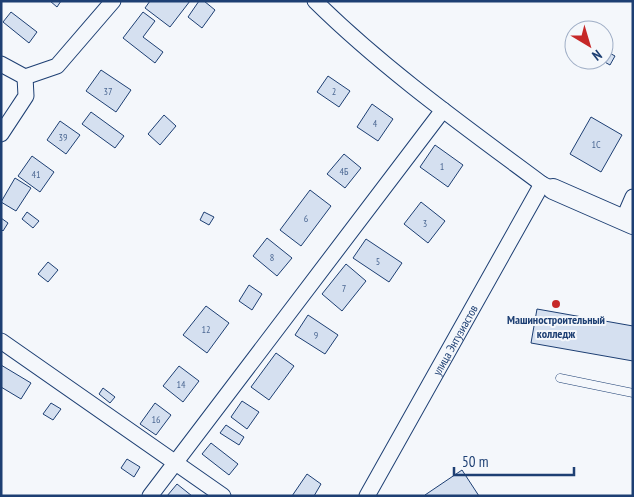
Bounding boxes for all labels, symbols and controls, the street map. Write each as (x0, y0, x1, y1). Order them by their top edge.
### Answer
north arrow (564, 20, 614, 70)
text: N (588, 46, 606, 65)
house number: 37 (104, 85, 113, 98)
house number: 2 (332, 85, 336, 98)
house number: 4 (373, 117, 378, 130)
house number: 39 (59, 131, 68, 144)
house number: 1С (591, 138, 601, 151)
house number: 1 (440, 160, 444, 173)
house number: 4Б (340, 165, 349, 178)
house number: 41 (32, 168, 41, 181)
house number: 6 (304, 212, 309, 225)
house number: 3 (423, 217, 427, 230)
house number: 8 (270, 251, 274, 264)
house number: 5 (376, 255, 380, 268)
house number: 7 (342, 282, 346, 295)
marker: Машиностроительный колледж (550, 298, 562, 310)
street label: улица Энтузиастов (429, 302, 480, 378)
place label: Машиностроительный колледж (507, 312, 605, 341)
house number: 12 (202, 323, 211, 336)
house number: 9 (314, 329, 318, 342)
house number: 14 (177, 378, 186, 391)
house number: 16 (152, 413, 161, 426)
scale bar (454, 444, 574, 476)
text: 50 m (462, 452, 488, 471)

